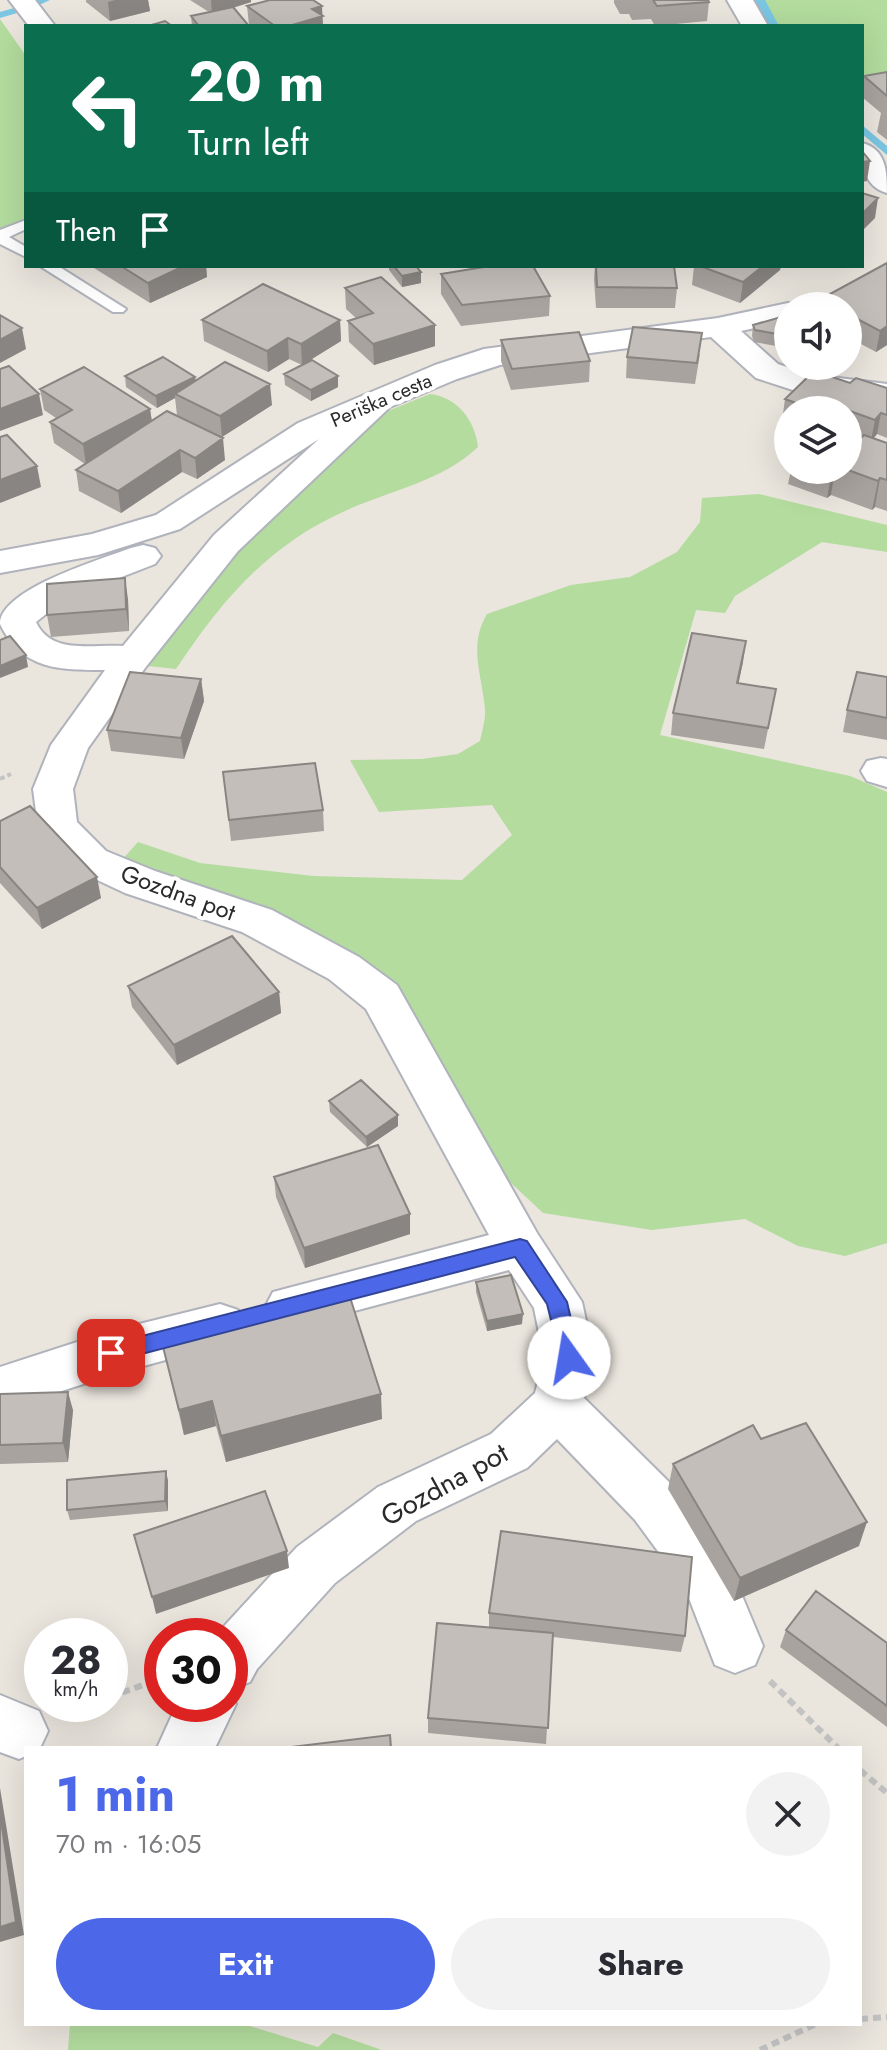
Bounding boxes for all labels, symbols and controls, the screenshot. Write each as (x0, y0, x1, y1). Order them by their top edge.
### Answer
text: 20 m (188, 41, 325, 122)
icon: left (56, 56, 160, 160)
text: Turn left (188, 116, 309, 168)
icon: arrive (133, 208, 177, 252)
text: Then (56, 209, 117, 252)
map controls (774, 292, 862, 484)
button: sound (774, 292, 862, 380)
street label: Periška cesta (326, 366, 436, 435)
button: layers (774, 396, 862, 484)
street label: Gozdna pot (116, 856, 241, 930)
position arrow (527, 1316, 611, 1400)
pin (77, 1319, 145, 1387)
icon: arrive (89, 1331, 133, 1375)
street label: Gozdna pot (373, 1432, 516, 1536)
speed limit sign: 30 (144, 1618, 248, 1722)
text: 28 (50, 1631, 102, 1689)
text: km/h (53, 1675, 99, 1704)
text: 1 min (56, 1760, 175, 1829)
button: close (746, 1772, 830, 1856)
text: 70 m · 16:05 (56, 1825, 201, 1863)
button: Exit (56, 1918, 435, 2010)
button: Share (451, 1918, 830, 2010)

